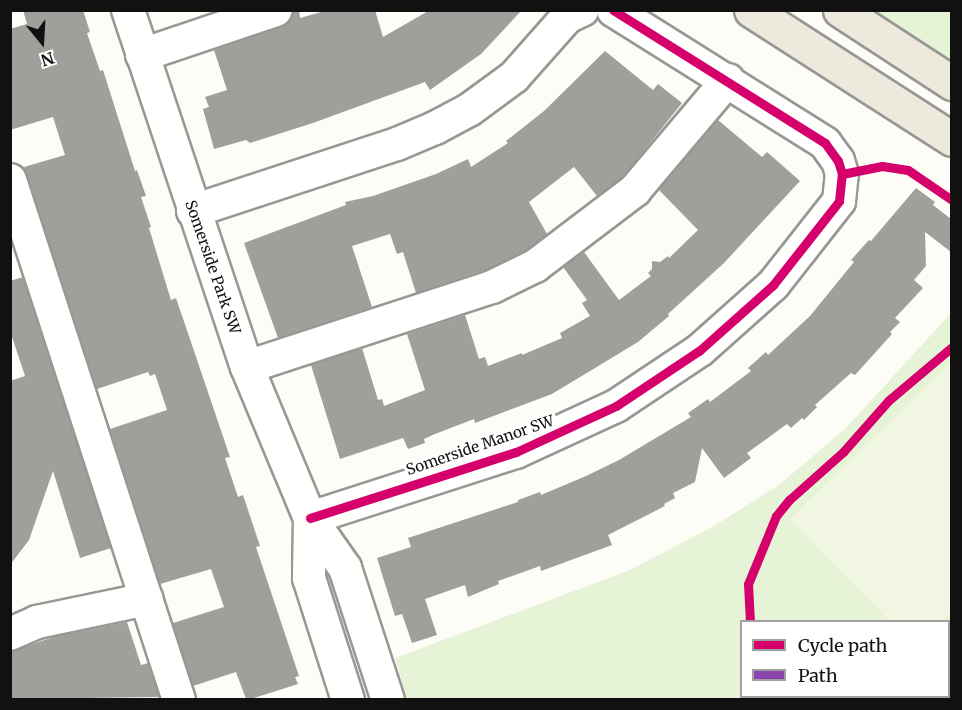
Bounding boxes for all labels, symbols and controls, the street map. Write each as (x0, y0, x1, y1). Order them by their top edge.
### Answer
north arrow (12, 12, 72, 72)
text: N (38, 48, 57, 71)
street label: Somerside Park SW (182, 198, 244, 336)
street label: Somerside Manor SW (404, 411, 556, 479)
legend (740, 620, 950, 698)
text: Cycle path (798, 634, 887, 657)
text: Path (798, 664, 838, 687)

